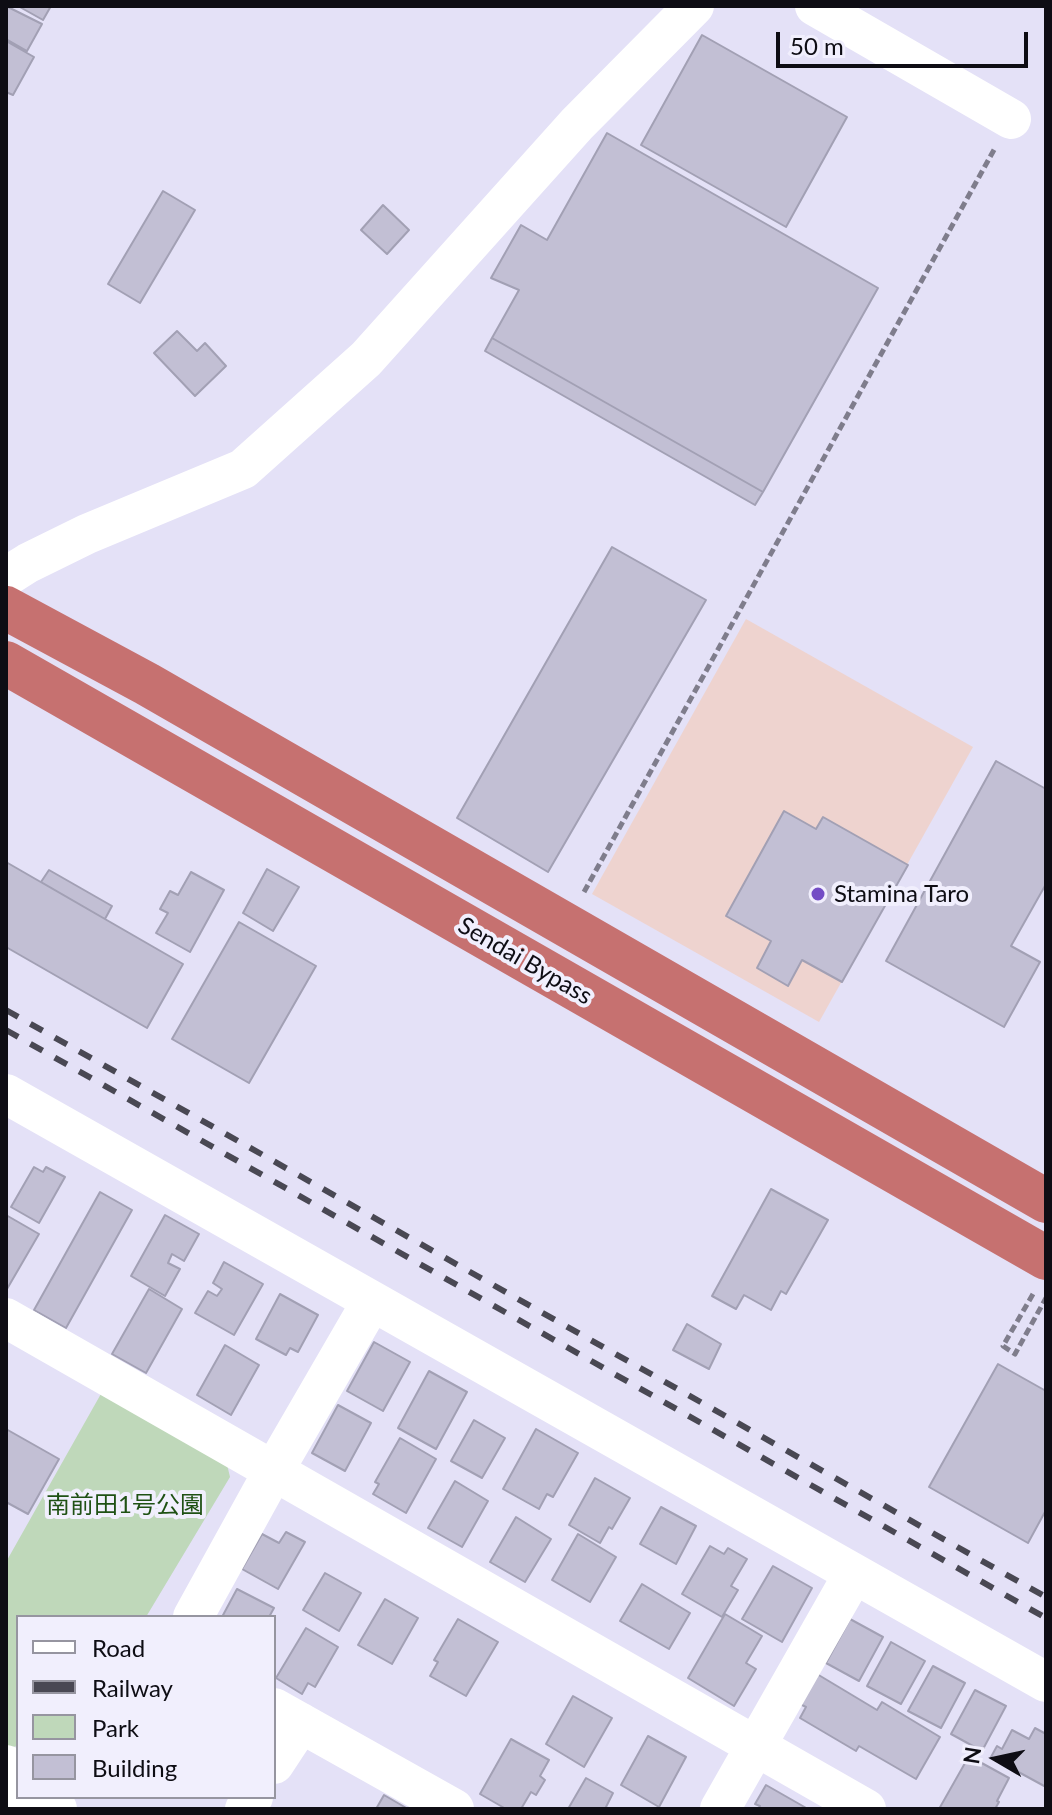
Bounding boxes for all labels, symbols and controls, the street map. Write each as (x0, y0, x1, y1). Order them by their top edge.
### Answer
scale bar (780, 16, 1032, 66)
text: 50 m (790, 31, 844, 60)
place label: Stamina Taro (834, 880, 969, 908)
marker: Stamina Taro (809, 885, 827, 903)
street label: Sendai Bypass (453, 911, 597, 1011)
park label: 南前田1号公園 (46, 1491, 204, 1519)
legend (16, 1615, 276, 1799)
text: Road (92, 1633, 145, 1662)
text: Railway (92, 1673, 173, 1702)
text: Park (92, 1713, 139, 1742)
north arrow (956, 1719, 1036, 1799)
text: N (957, 1745, 986, 1766)
text: Building (92, 1753, 177, 1782)

